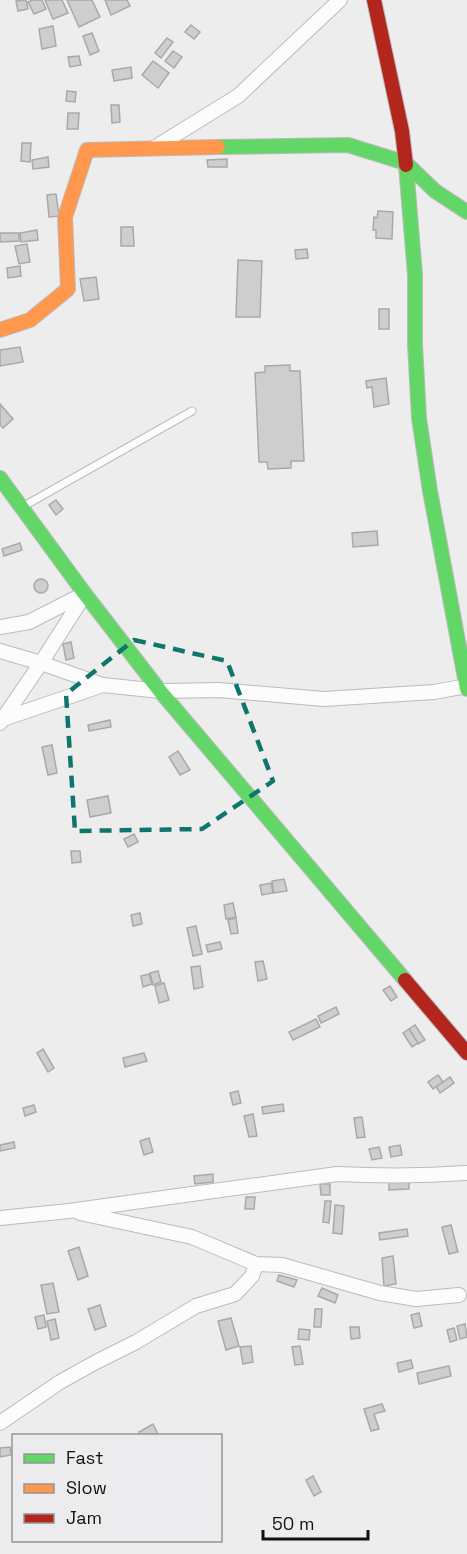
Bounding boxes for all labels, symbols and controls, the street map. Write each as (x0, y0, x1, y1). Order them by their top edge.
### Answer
legend (12, 1434, 222, 1542)
text: Fast (66, 1446, 103, 1469)
text: Slow (66, 1476, 107, 1499)
scale bar (263, 1503, 368, 1541)
text: Jam (66, 1506, 102, 1529)
text: 50 m (272, 1512, 314, 1535)

